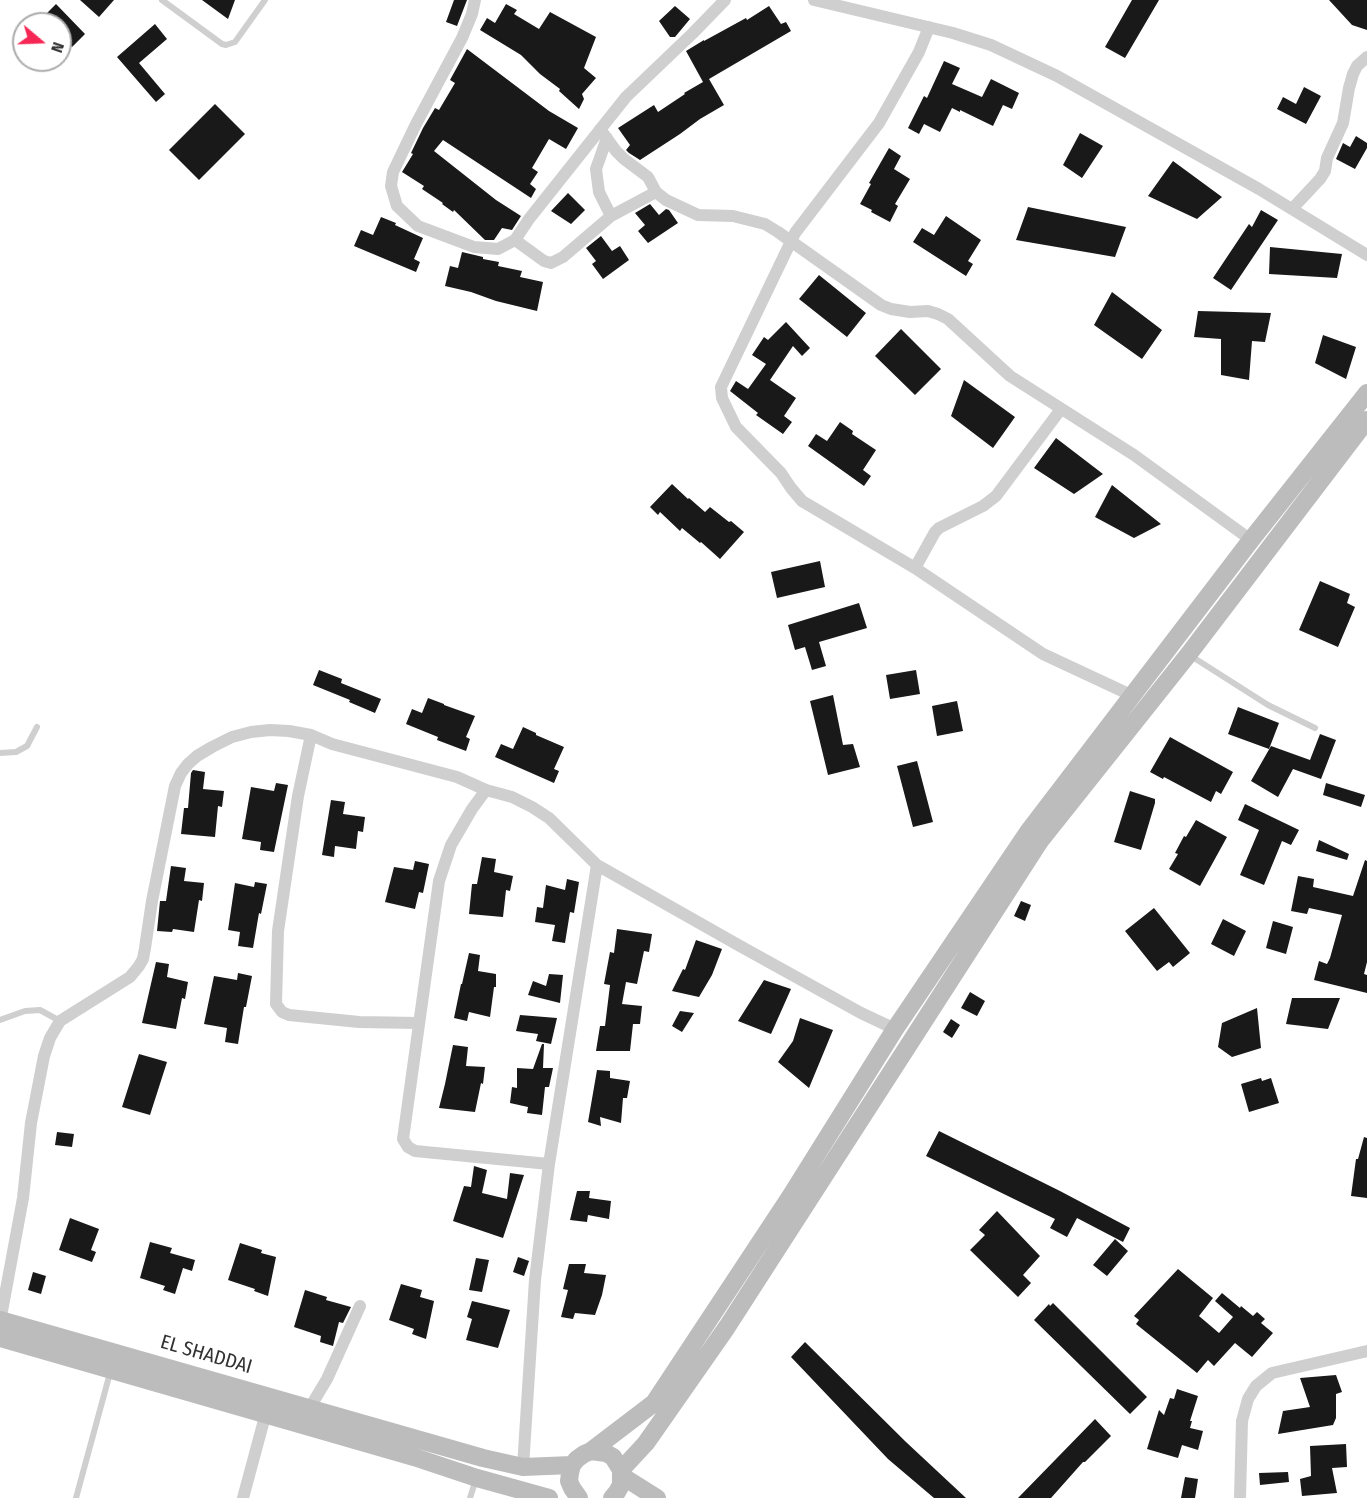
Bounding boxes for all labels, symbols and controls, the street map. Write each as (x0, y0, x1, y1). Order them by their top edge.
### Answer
north arrow (12, 12, 72, 72)
text: N (47, 40, 68, 55)
street label: EL SHADDAI (157, 1330, 255, 1380)

